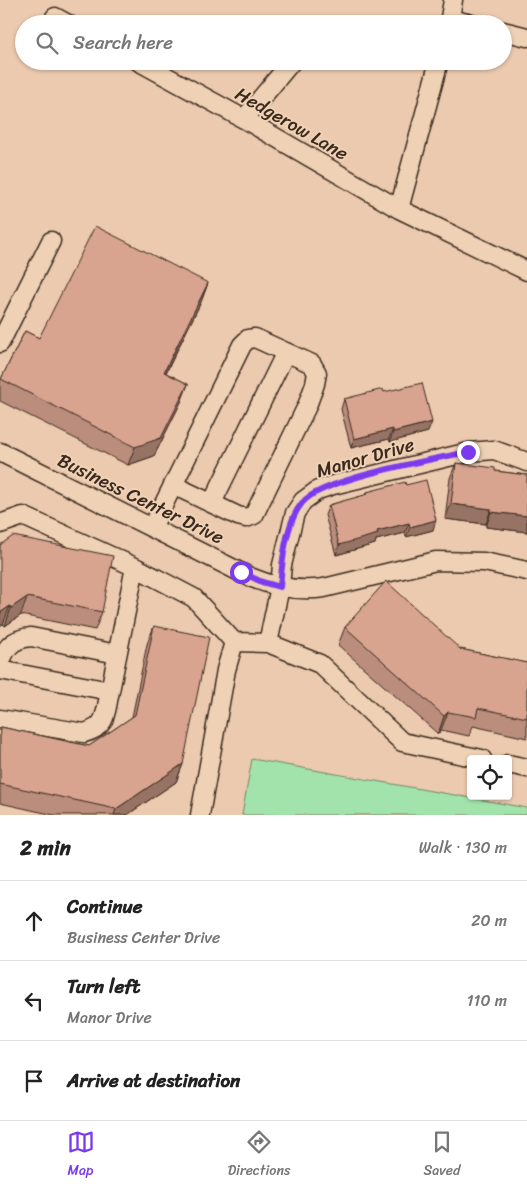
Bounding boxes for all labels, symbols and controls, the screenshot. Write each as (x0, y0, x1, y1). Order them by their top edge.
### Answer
search box (15, 15, 512, 70)
text: Search here (73, 26, 173, 59)
icon: search (33, 29, 61, 57)
street label: Hedgerow Lane (229, 78, 355, 169)
street label: Manor Drive (312, 428, 418, 487)
route end (457, 441, 480, 464)
street label: Business Center Drive (52, 444, 230, 553)
route start (230, 561, 253, 584)
map controls (467, 755, 512, 800)
button: locate (467, 755, 512, 800)
text: 2 min (20, 829, 71, 867)
text: Walk · 130 m (419, 833, 507, 862)
text: Continue (67, 890, 143, 923)
text: 20 m (471, 906, 507, 935)
icon: ahead (20, 907, 48, 935)
text: Business Center Drive (67, 923, 220, 952)
text: Turn left (67, 970, 140, 1003)
text: 110 m (467, 986, 507, 1015)
icon: left (20, 987, 48, 1015)
text: Manor Drive (67, 1003, 152, 1032)
text: Arrive at destination (67, 1064, 240, 1097)
icon: arrive (20, 1067, 48, 1095)
tab: Map (67, 1128, 95, 1183)
tab: Directions (228, 1128, 290, 1183)
tab: Saved (424, 1128, 460, 1183)

